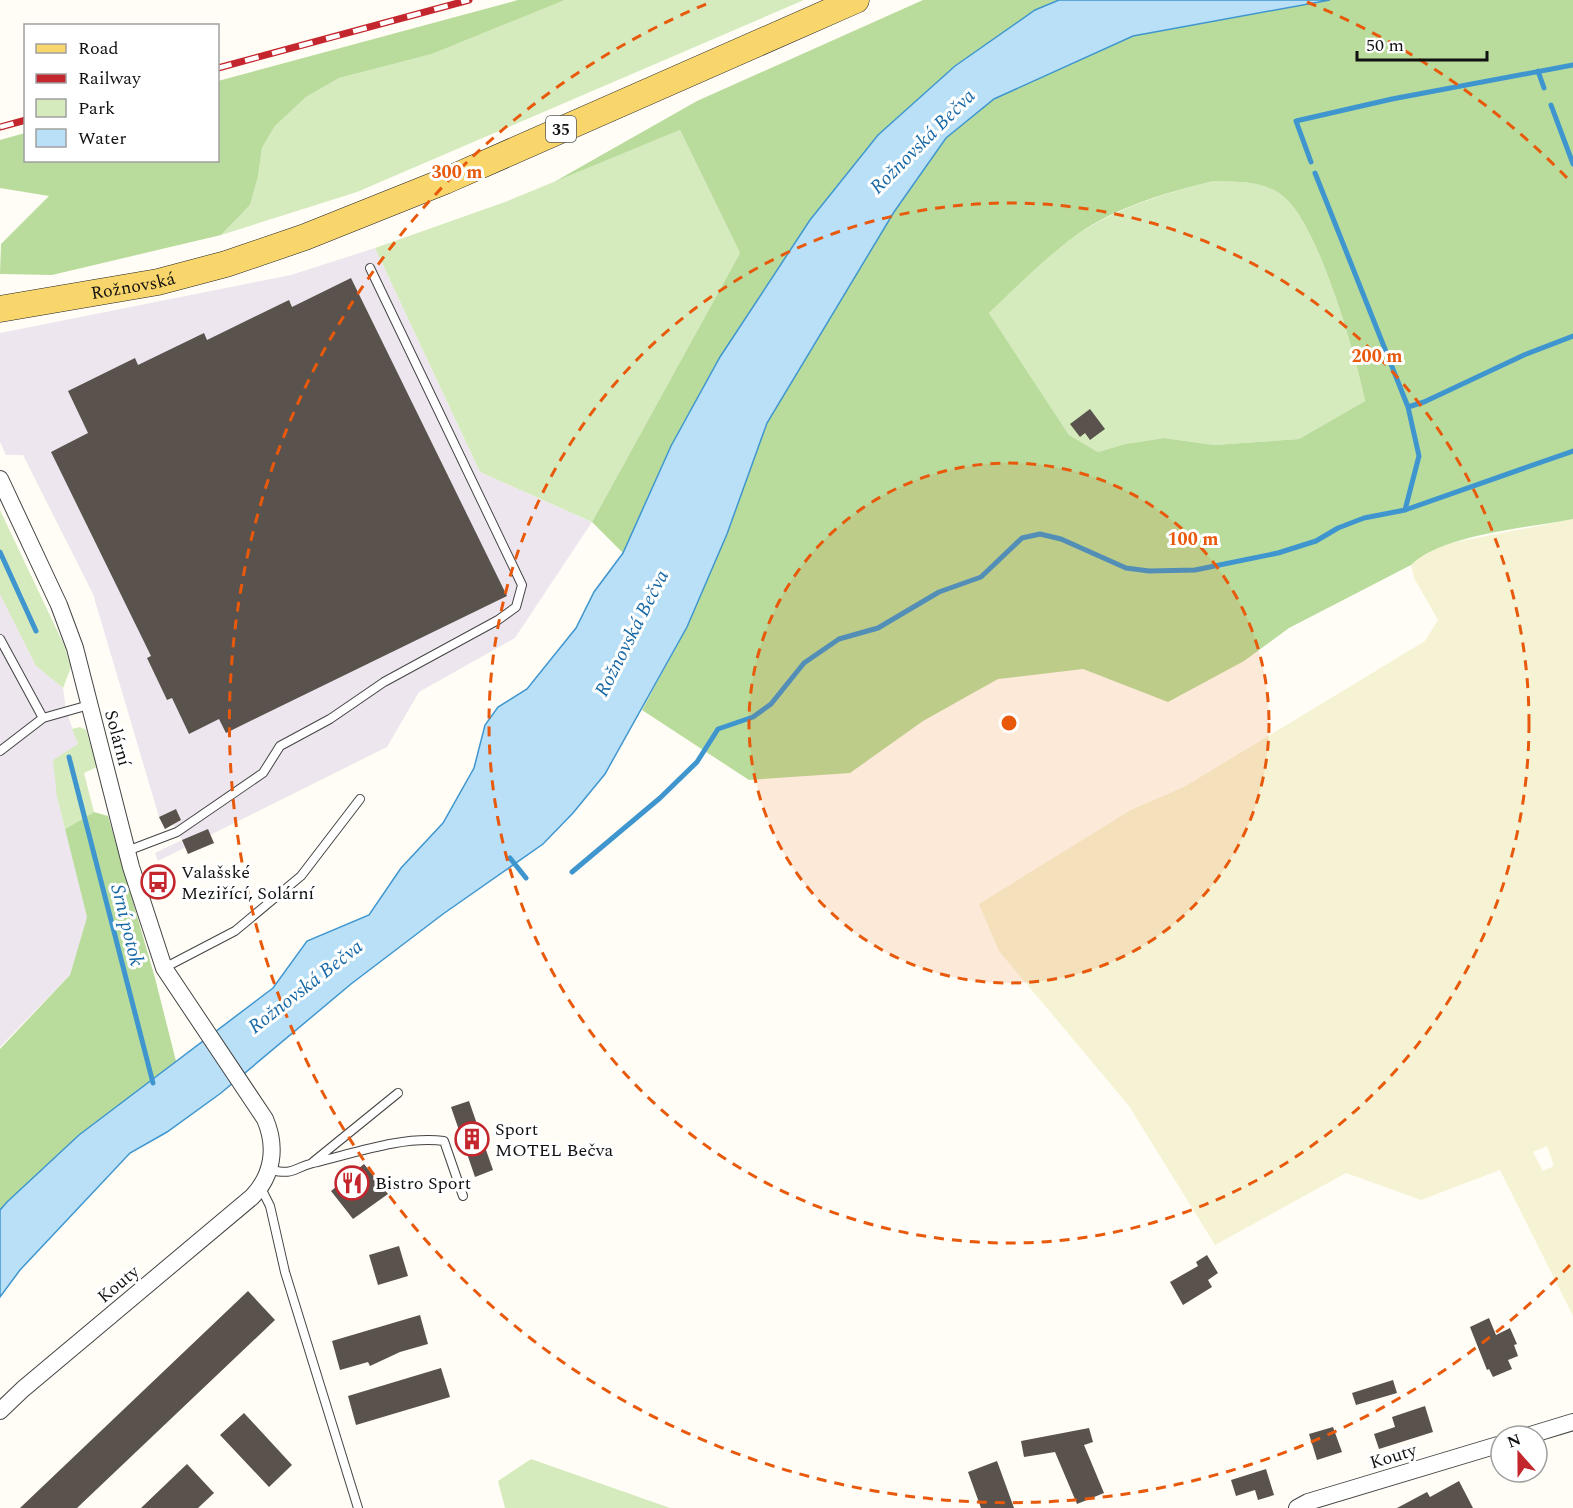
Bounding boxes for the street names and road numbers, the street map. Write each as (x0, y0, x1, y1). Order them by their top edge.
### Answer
road number: 35 (546, 116, 576, 142)
street label: Rožnovská (89, 265, 179, 307)
street label: Solární (97, 707, 138, 770)
street label: Kouty (91, 1258, 146, 1310)
street label: Kouty (1367, 1436, 1421, 1476)

